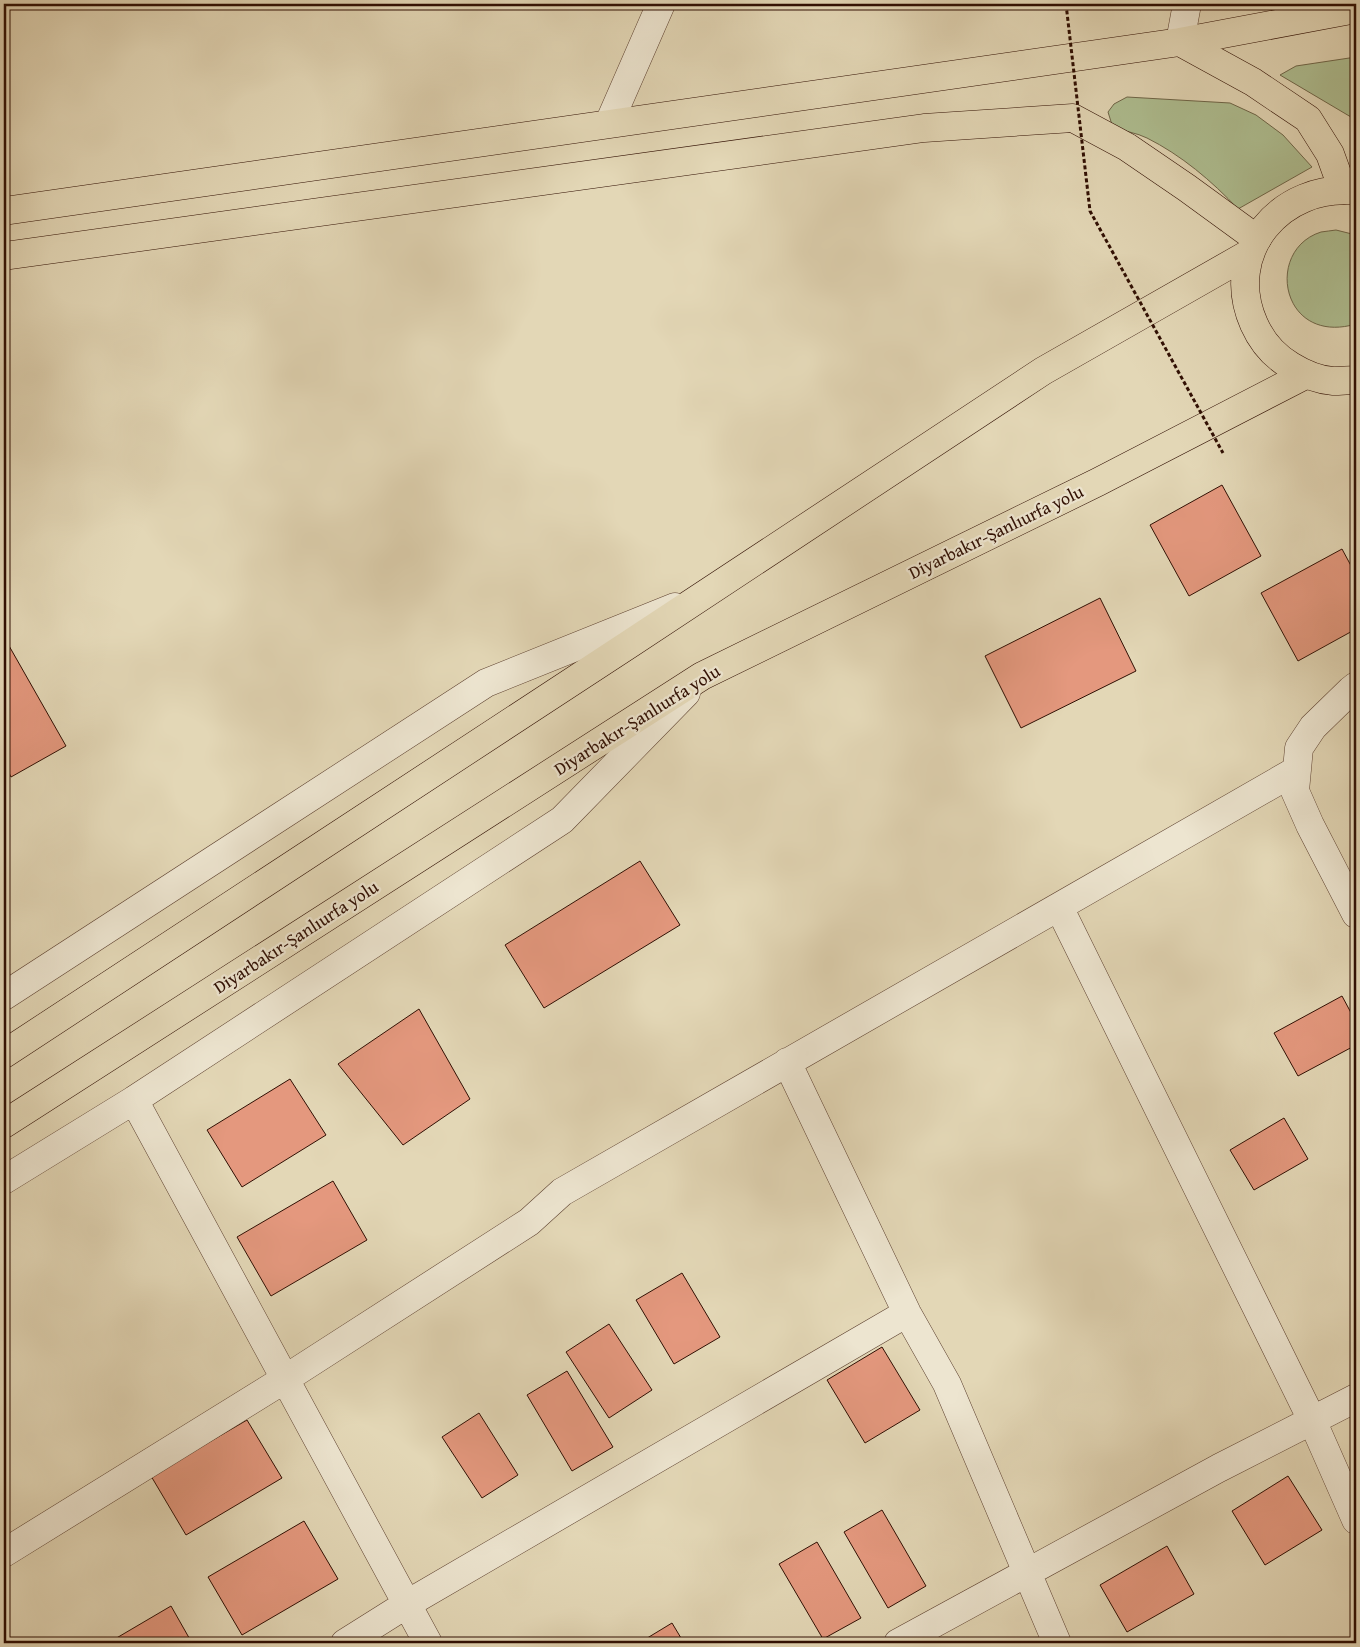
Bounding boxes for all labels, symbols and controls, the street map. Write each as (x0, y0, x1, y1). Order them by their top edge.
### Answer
street label: Diyarbakır-Şanlıurfa yolu (904, 477, 1088, 586)
street label: Diyarbakır-Şanlıurfa yolu (548, 657, 725, 782)
street label: Diyarbakır-Şanlıurfa yolu (208, 873, 384, 1000)

